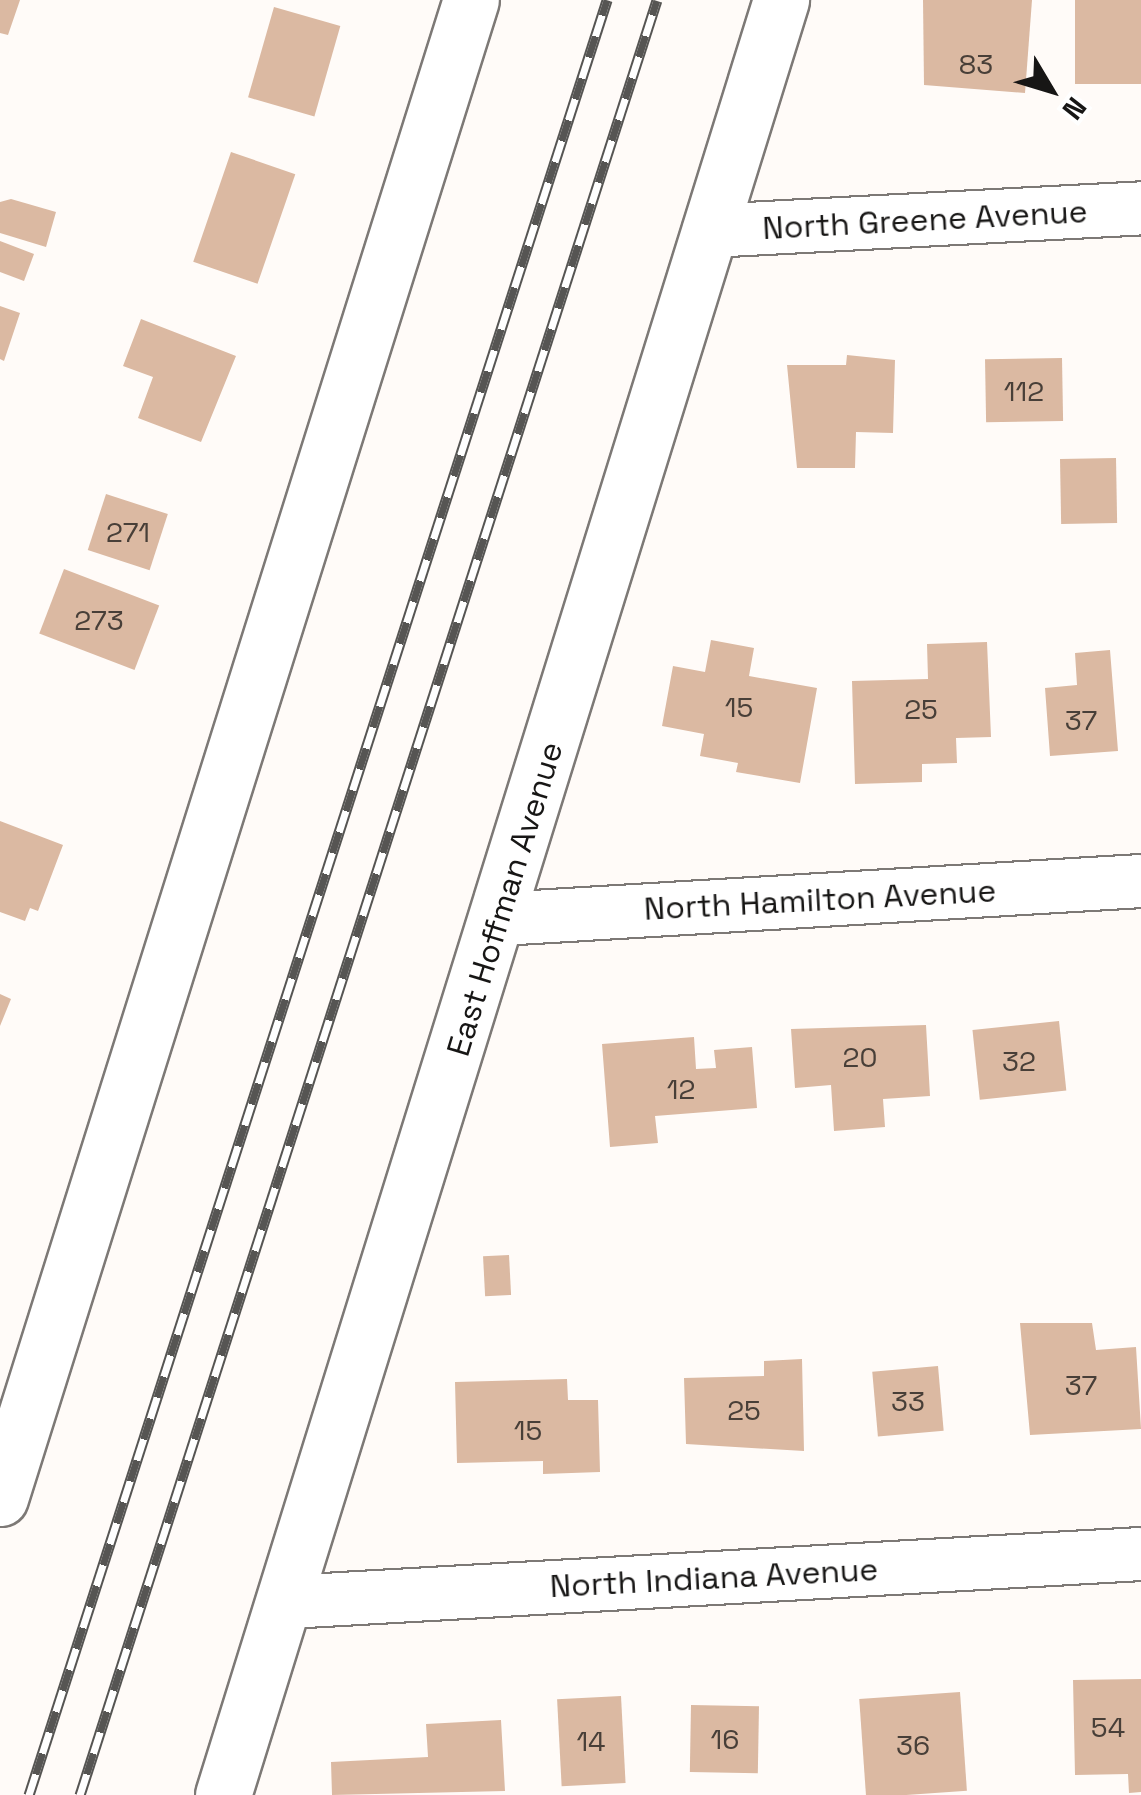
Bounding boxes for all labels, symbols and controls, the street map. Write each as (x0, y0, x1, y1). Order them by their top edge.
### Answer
north arrow (1001, 40, 1101, 140)
house number: 83 (959, 47, 993, 81)
text: N (1055, 90, 1095, 127)
street label: North Greene Avenue (761, 192, 1089, 248)
house number: 112 (1004, 374, 1044, 408)
house number: 271 (106, 515, 150, 549)
house number: 273 (74, 603, 124, 637)
house number: 15 (725, 690, 753, 724)
house number: 25 (904, 692, 938, 726)
house number: 37 (1065, 703, 1097, 737)
street label: East Hoffman Avenue (439, 737, 571, 1061)
street label: North Hamilton Avenue (643, 872, 997, 928)
house number: 20 (843, 1040, 877, 1074)
house number: 32 (1002, 1044, 1036, 1078)
house number: 12 (667, 1072, 695, 1106)
house number: 37 (1065, 1368, 1097, 1402)
house number: 33 (891, 1384, 925, 1418)
house number: 25 (727, 1393, 761, 1427)
house number: 15 (514, 1413, 542, 1447)
street label: North Indiana Avenue (549, 1550, 879, 1606)
house number: 54 (1091, 1710, 1125, 1744)
house number: 16 (711, 1722, 739, 1756)
house number: 14 (576, 1724, 606, 1758)
house number: 36 (896, 1728, 930, 1762)

